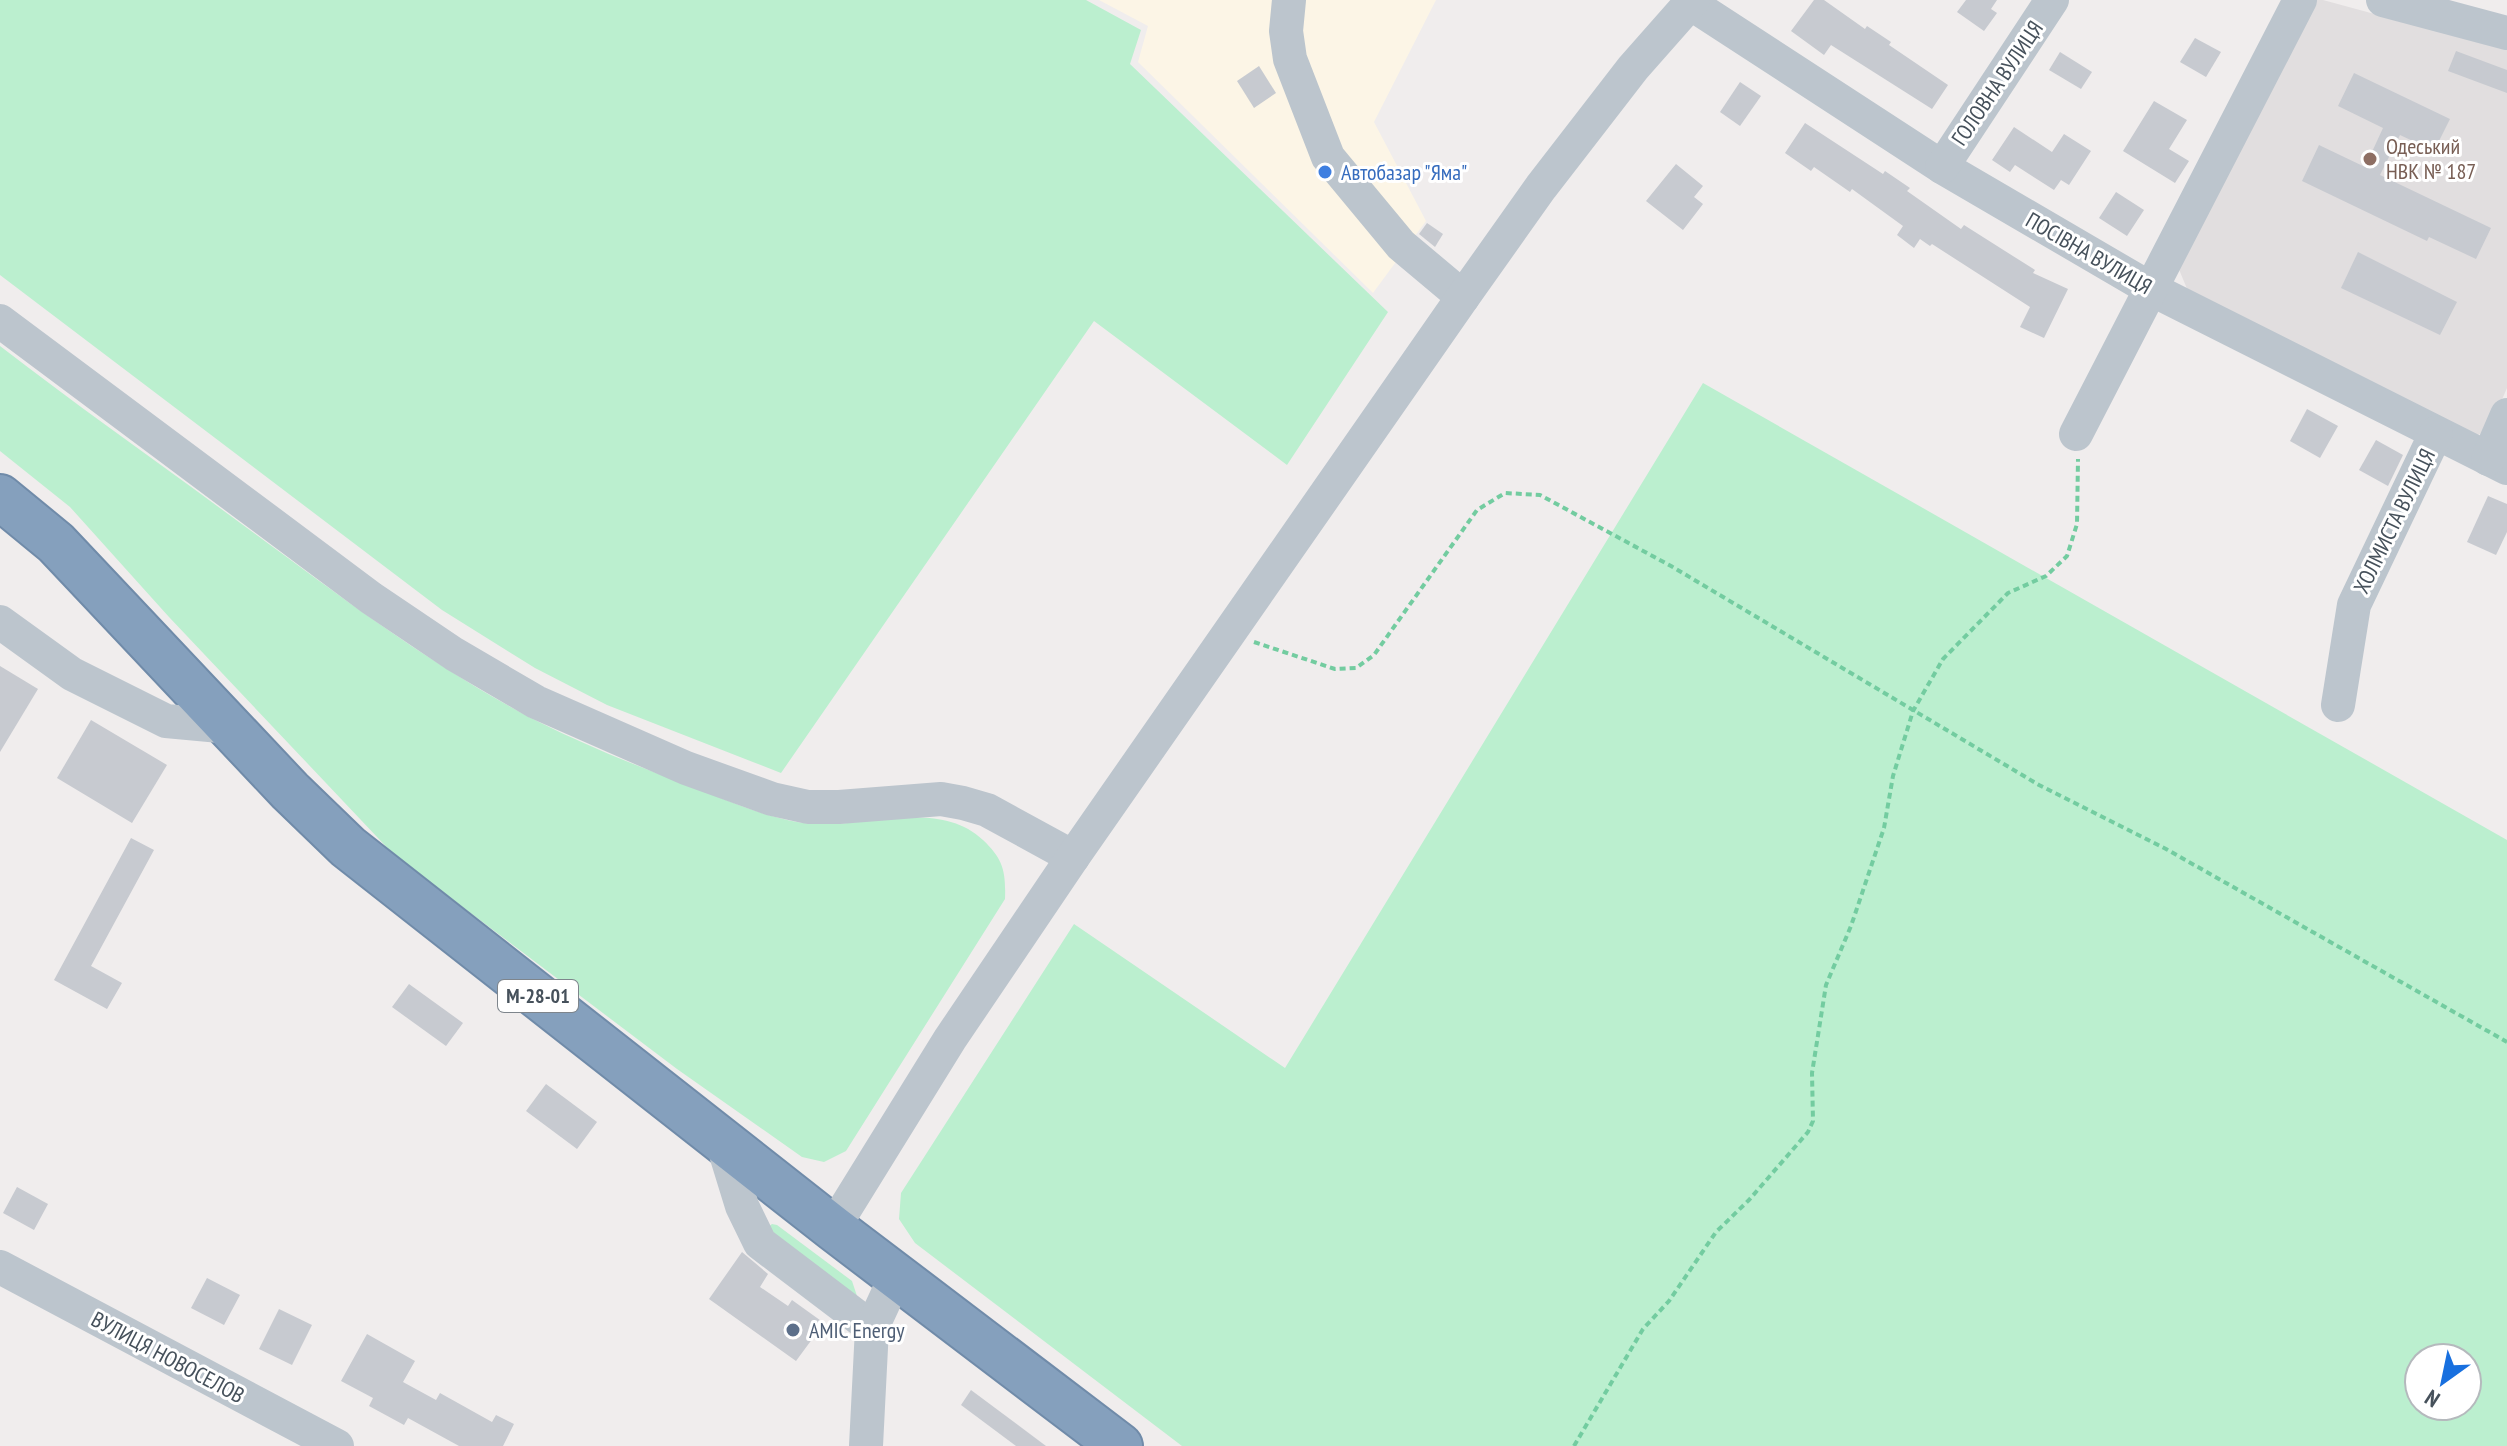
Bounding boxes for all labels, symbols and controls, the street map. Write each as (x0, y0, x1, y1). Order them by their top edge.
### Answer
street label: ГОЛОВНА ВУЛИЦЯ (1945, 15, 2049, 151)
place label: Одеський НВК № 187 (2386, 132, 2476, 185)
marker: Одеський НВК № 187 (2361, 150, 2379, 168)
place label: Автобазар "Яма" (1341, 158, 1467, 186)
marker: Автобазар "Яма" (1316, 163, 1334, 181)
street label: ПОСІВНА ВУЛИЦЯ (2021, 206, 2157, 300)
street label: ХОЛМИСТА ВУЛИЦЯ (2347, 444, 2441, 598)
road number: М-28-01 (498, 980, 578, 1012)
street label: ВУЛИЦЯ НОВОСЕЛОВ (87, 1305, 249, 1409)
place label: AMIC Energy (809, 1316, 905, 1344)
marker: AMIC Energy (784, 1321, 802, 1339)
north arrow (2403, 1342, 2483, 1422)
text: N (2419, 1384, 2445, 1414)

